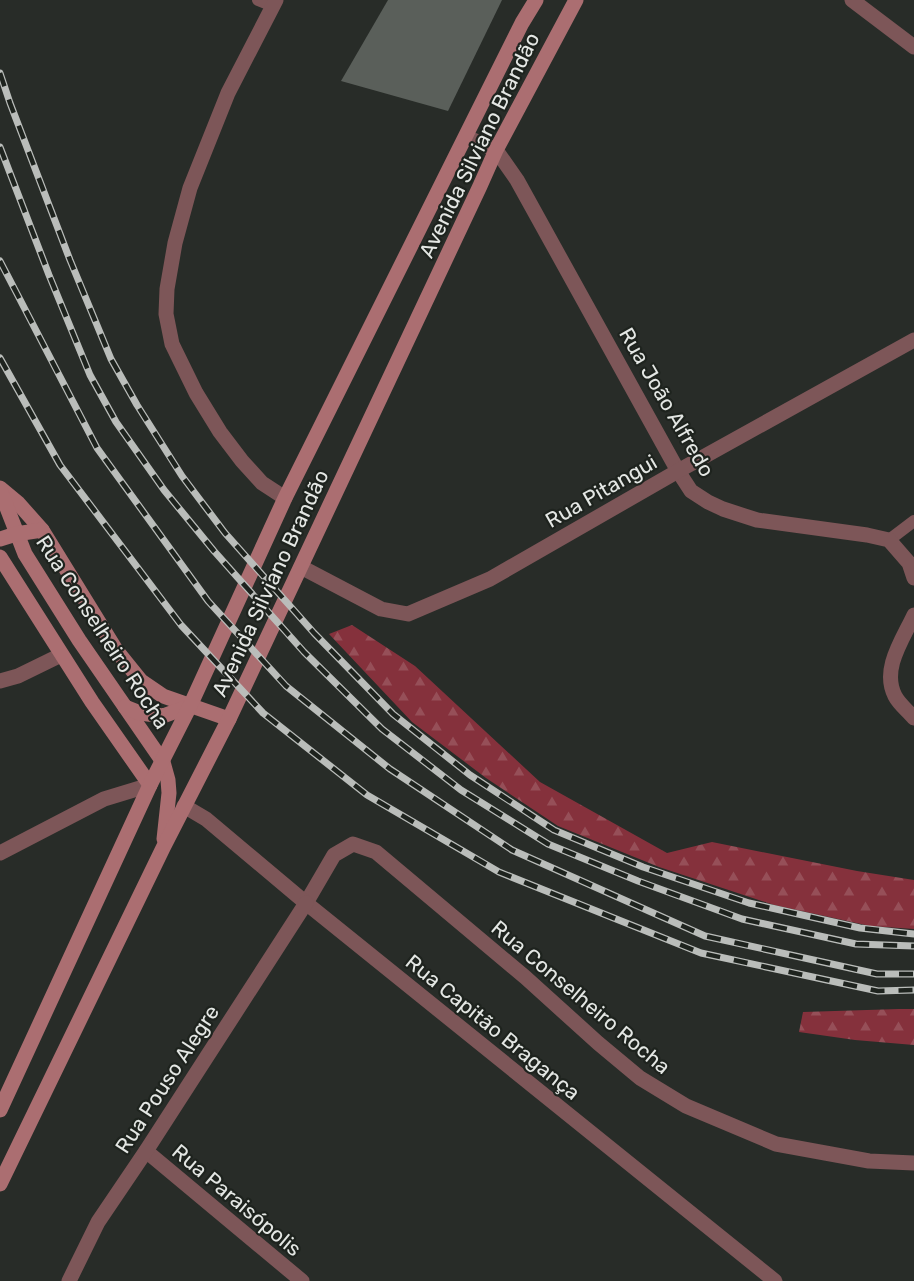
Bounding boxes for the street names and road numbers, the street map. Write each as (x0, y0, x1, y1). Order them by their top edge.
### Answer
street label: Avenida Silviano Brandão (414, 28, 544, 262)
street label: Rua João Alfredo (614, 323, 720, 481)
street label: Rua Pitangui (541, 449, 661, 533)
street label: Avenida Silviano Brandão (206, 466, 334, 700)
street label: Rua Conselheiro Rocha (31, 531, 175, 733)
street label: Rua Conselheiro Rocha (487, 915, 675, 1079)
street label: Rua Capitão Bragança (401, 949, 585, 1105)
street label: Rua Pouso Alegre (110, 1000, 224, 1158)
street label: Rua Paraisópolis (167, 1139, 307, 1261)

